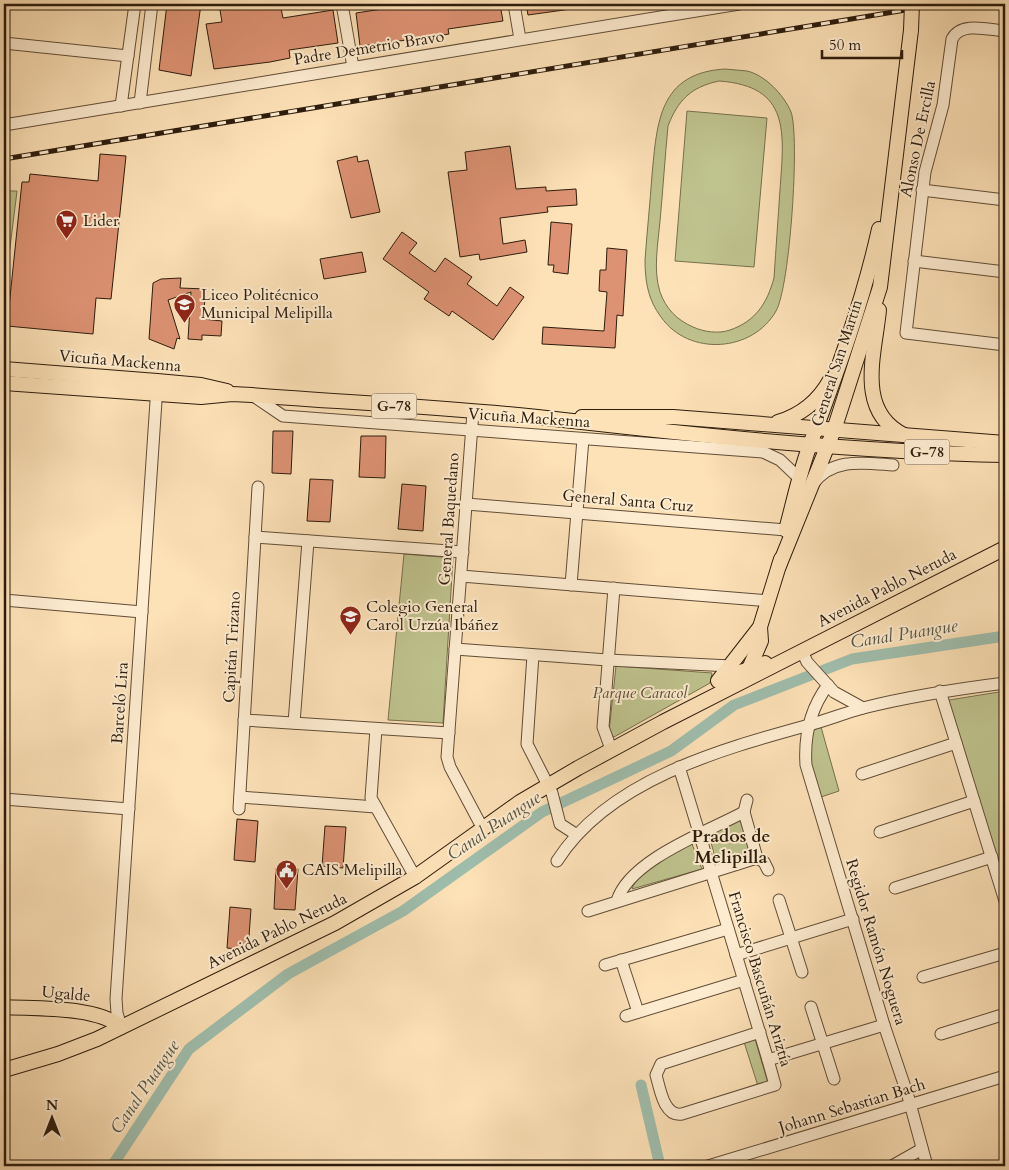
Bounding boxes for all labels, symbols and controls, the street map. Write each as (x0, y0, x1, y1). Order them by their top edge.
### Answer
street label: Padre Demetrio Bravo (292, 25, 446, 71)
scale bar (822, 28, 902, 60)
text: 50 m (829, 35, 861, 55)
street label: Alonso De Ercilla (895, 79, 941, 199)
supermarket icon: Lider (55, 209, 79, 240)
place label: Lider (83, 210, 119, 232)
place label: Liceo Politécnico Municipal Melipilla (201, 284, 333, 324)
school or university icon: Liceo Politécnico Municipal Melipilla (173, 292, 197, 323)
street label: General San Martín (806, 297, 868, 429)
street label: Vicuña Mackenna (58, 345, 182, 377)
road number: G-78 (372, 394, 416, 418)
street label: Vicuña Mackenna (467, 403, 591, 433)
road number: G-78 (904, 440, 950, 464)
street label: General Baquedano (433, 452, 465, 586)
street label: General Santa Cruz (561, 484, 695, 518)
street label: Avenida Pablo Neruda (814, 543, 960, 633)
street label: Capitán Trizano (218, 590, 246, 703)
place label: Colegio General Carol Urzúa Ibáñez (366, 596, 499, 636)
school or university icon: Colegio General Carol Urzúa Ibáñez (338, 604, 362, 635)
water label: Canal Puangue (849, 613, 960, 655)
street label: Barceló Lira (106, 661, 134, 745)
park label: Parque Caracol (593, 682, 688, 704)
water label: Canal Puangue (442, 785, 547, 867)
district label: Prados de Melipilla (691, 824, 771, 870)
street label: Regidor Ramón Noguera (840, 856, 912, 1028)
public building icon: CAIS Melipilla (274, 858, 298, 889)
place label: CAIS Melipilla (302, 859, 402, 881)
street label: Avenida Pablo Neruda (203, 888, 351, 974)
street label: Francisco Bascuñán Ariztía (723, 889, 797, 1069)
street label: Ugalde (41, 981, 91, 1007)
water label: Canal Puangue (104, 1034, 186, 1139)
street label: Johann Sebastian Bach (774, 1073, 928, 1139)
north arrow (28, 1092, 78, 1142)
text: N (46, 1096, 58, 1115)

